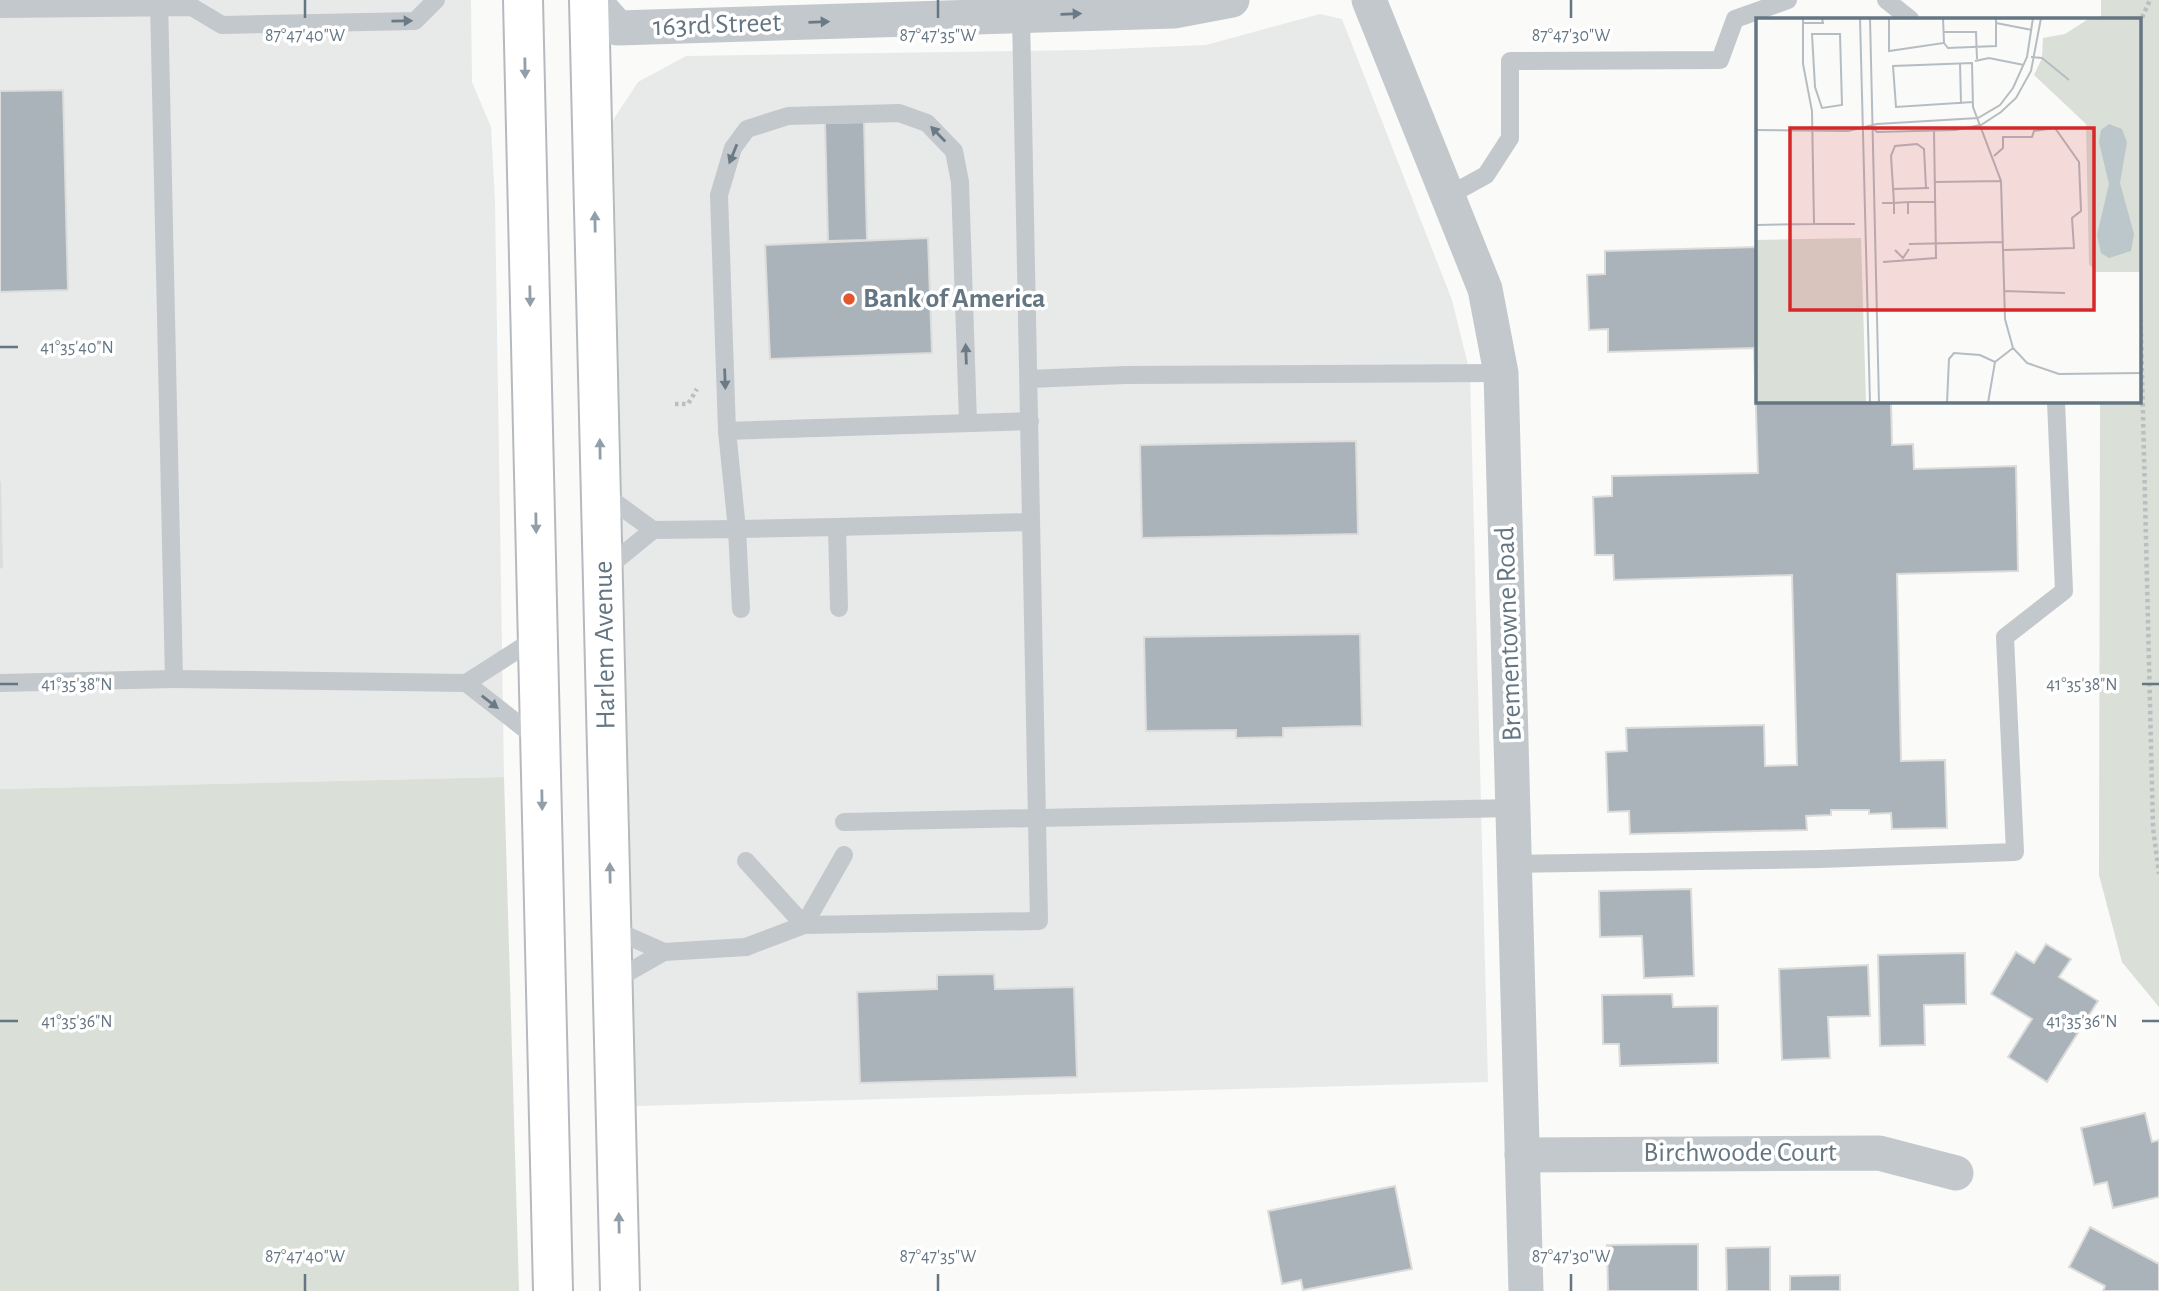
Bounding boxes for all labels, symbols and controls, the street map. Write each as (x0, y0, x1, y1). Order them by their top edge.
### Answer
street label: 163rd Street (652, 9, 782, 41)
one-way arrow (1061, 9, 1083, 20)
one-way arrow (391, 15, 413, 27)
one-way arrow (809, 16, 831, 28)
inset map (1756, 18, 2142, 402)
text: 87°47'40"W (265, 27, 345, 45)
text: 87°47'35"W (900, 27, 976, 45)
text: 87°47'30"W (1532, 27, 1610, 45)
one-way arrow (519, 57, 531, 79)
one-way arrow (930, 126, 946, 143)
one-way arrow (727, 143, 738, 164)
one-way arrow (589, 211, 600, 233)
one-way arrow (525, 285, 536, 307)
place label: Bank of America (863, 285, 1046, 313)
marker: Bank of America (841, 291, 857, 307)
text: 41°35'40"N (40, 339, 114, 357)
one-way arrow (960, 343, 972, 365)
one-way arrow (720, 368, 731, 390)
one-way arrow (594, 438, 606, 460)
one-way arrow (530, 512, 541, 534)
street label: Brementowne Road (1491, 526, 1527, 742)
street label: Harlem Avenue (590, 560, 620, 730)
text: 41°35'38"N (41, 676, 113, 694)
text: 41°35'38"N (2046, 676, 2118, 694)
one-way arrow (481, 695, 499, 710)
one-way arrow (536, 789, 548, 811)
one-way arrow (605, 862, 616, 884)
text: 41°35'36"N (41, 1013, 113, 1031)
text: 41°35'36"N (2046, 1013, 2118, 1031)
street label: Birchwoode Court (1643, 1139, 1837, 1167)
one-way arrow (613, 1212, 625, 1234)
text: 87°47'40"W (265, 1248, 345, 1266)
text: 87°47'35"W (900, 1248, 976, 1266)
text: 87°47'30"W (1532, 1248, 1610, 1266)

